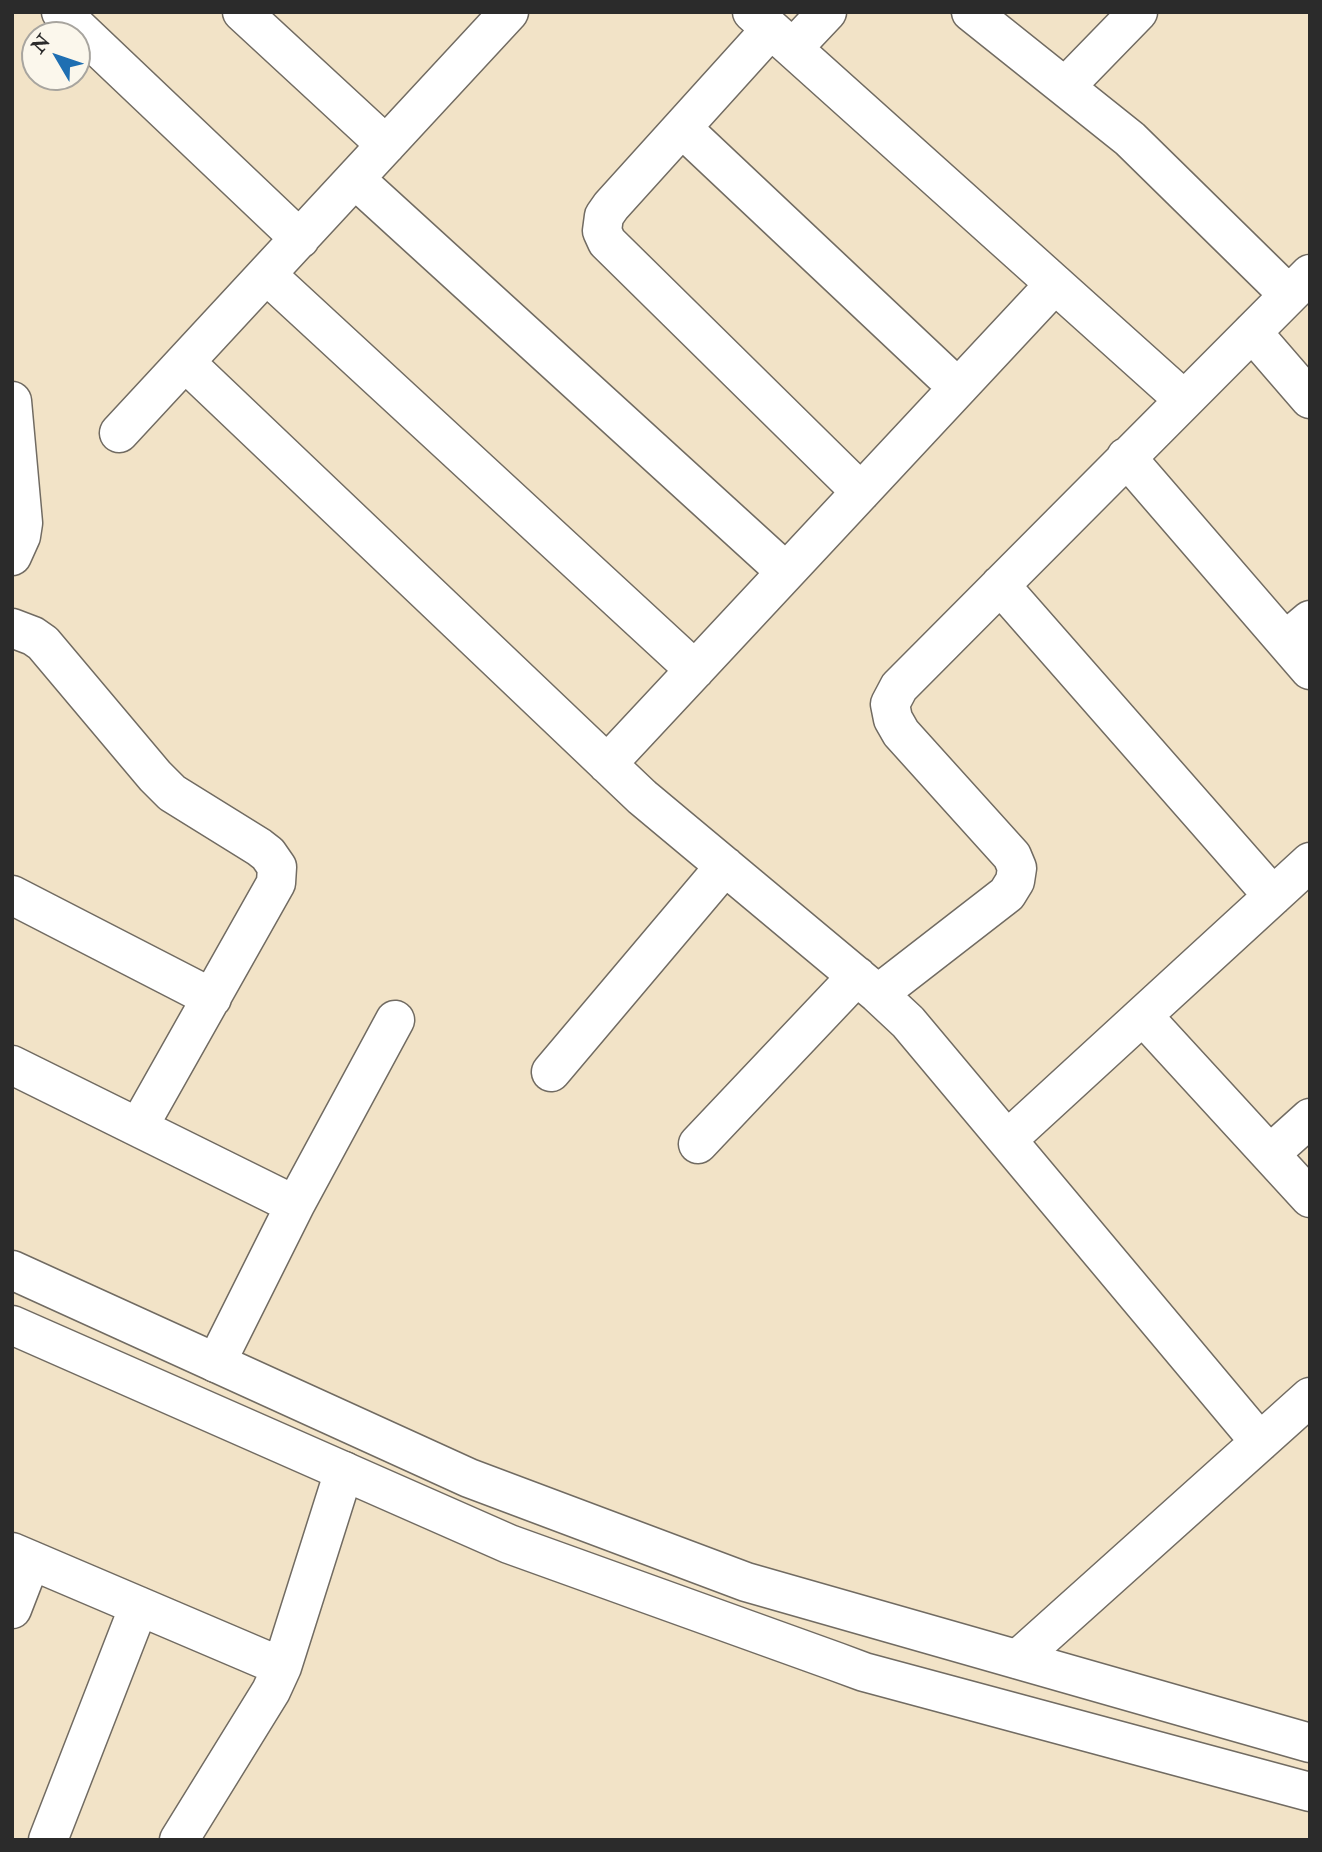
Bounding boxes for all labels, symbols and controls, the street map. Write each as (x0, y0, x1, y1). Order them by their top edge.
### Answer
north arrow (21, 21, 91, 91)
text: N (27, 30, 56, 58)

